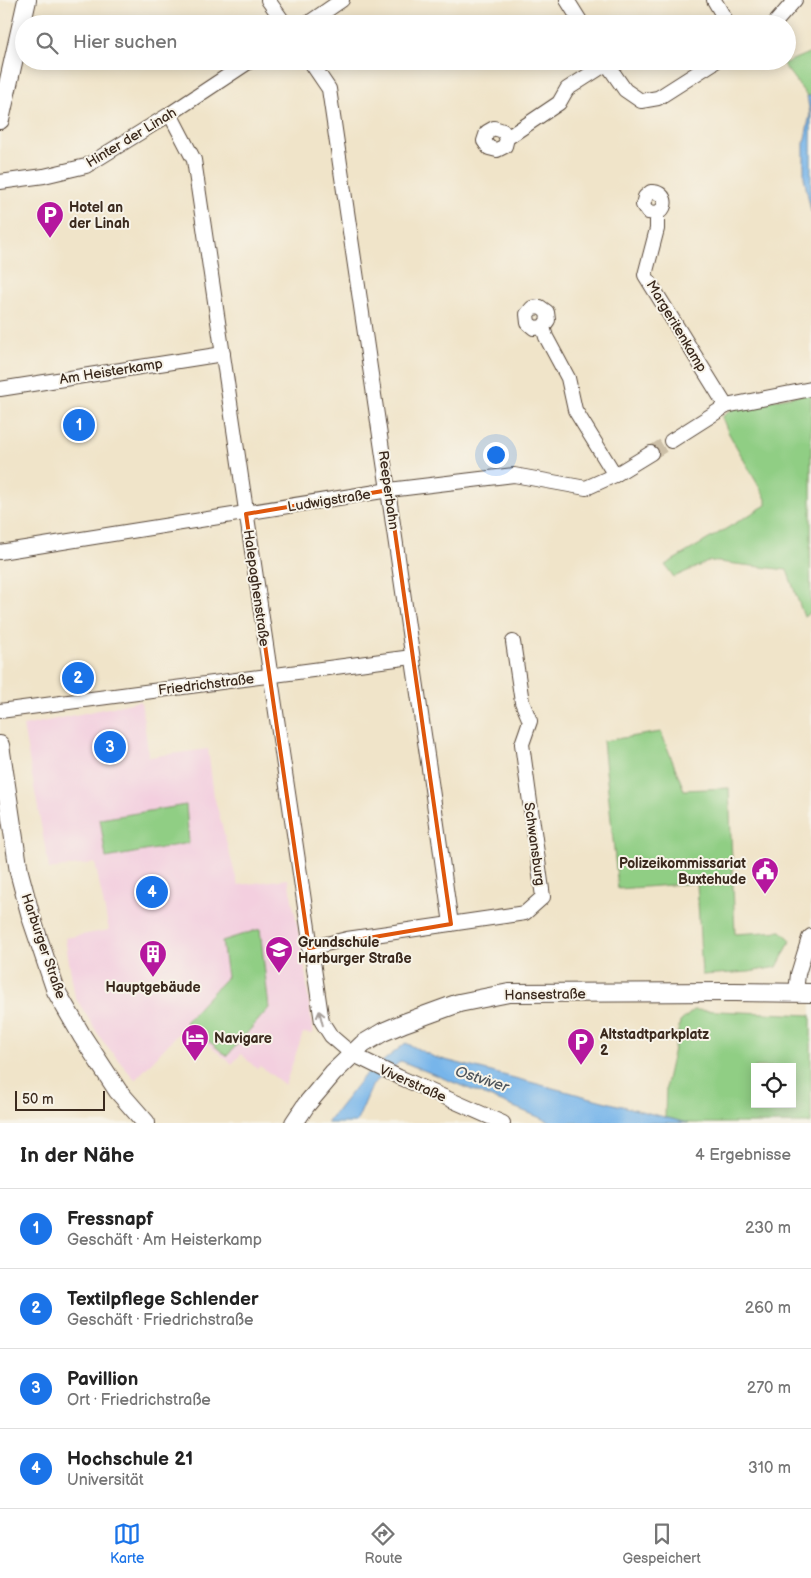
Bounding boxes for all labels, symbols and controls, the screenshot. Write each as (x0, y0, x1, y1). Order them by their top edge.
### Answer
search box (15, 15, 796, 70)
icon: search (33, 29, 61, 57)
text: Hier suchen (73, 31, 177, 54)
street label: Hinter der Linah (83, 104, 180, 171)
place label: Hotel an der Linah (69, 199, 130, 232)
parking icon: Hotel an der Linah (35, 200, 65, 239)
street label: Margeritenkamp (643, 277, 711, 375)
street label: Am Heisterkamp (58, 355, 164, 388)
pin: 1 (63, 406, 95, 444)
your location (483, 442, 509, 468)
street label: Reeperbahn (375, 450, 402, 531)
street label: Ludwigstraße (286, 486, 372, 515)
street label: Halepaghenstraße (240, 529, 273, 647)
pin: 2 (62, 659, 94, 697)
street label: Friedrichstraße (157, 670, 255, 699)
pin: 3 (94, 728, 126, 766)
street label: Schwansburg (520, 801, 549, 887)
place label: Polizeikommissariat Buxtehude (619, 855, 746, 888)
public building icon: Polizeikommissariat Buxtehude (750, 856, 780, 895)
pin: 4 (136, 873, 168, 911)
street label: Harburger Straße (18, 891, 69, 1001)
place label: Grundschule Harburger Straße (298, 934, 412, 967)
school or university icon: Grundschule Harburger Straße (264, 935, 294, 974)
building icon: Hauptgebäude (138, 939, 168, 978)
place label: Hauptgebäude (105, 979, 201, 996)
street label: Hansestraße (504, 985, 586, 1004)
one-way arrow (316, 1010, 325, 1026)
hotel icon: Navigare (180, 1023, 210, 1062)
place label: Altstadtparkplatz 2 (599, 1026, 709, 1059)
parking icon: Altstadtparkplatz 2 (566, 1027, 596, 1066)
place label: Navigare (214, 1030, 272, 1047)
street label: Viverstraße (377, 1061, 449, 1106)
water label: Ostviver (453, 1062, 512, 1097)
map controls (751, 1063, 796, 1108)
button: locate (751, 1063, 796, 1108)
scale bar (15, 1088, 105, 1111)
text: 50 m (22, 1091, 54, 1108)
text: In der Nähe (20, 1143, 134, 1168)
text: 4 Ergebnisse (695, 1146, 791, 1165)
text: Fressnapf (67, 1208, 153, 1231)
text: 1 (33, 1219, 39, 1238)
text: 230 m (745, 1219, 791, 1238)
text: Geschäft · Am Heisterkamp (67, 1231, 262, 1250)
text: Textilpflege Schlender (67, 1288, 259, 1311)
text: 2 (31, 1299, 41, 1318)
text: 260 m (745, 1299, 791, 1318)
text: Geschäft · Friedrichstraße (67, 1311, 253, 1330)
text: Pavillion (67, 1368, 138, 1391)
text: 3 (31, 1379, 41, 1398)
text: 270 m (747, 1379, 791, 1398)
text: Ort · Friedrichstraße (67, 1391, 211, 1410)
text: Hochschule 21 (67, 1448, 193, 1471)
text: 4 (31, 1459, 41, 1478)
text: 310 m (748, 1459, 791, 1478)
text: Universität (67, 1471, 144, 1490)
tab: Karte (110, 1520, 144, 1567)
tab: Route (365, 1520, 402, 1567)
tab: Gespeichert (622, 1520, 701, 1567)

